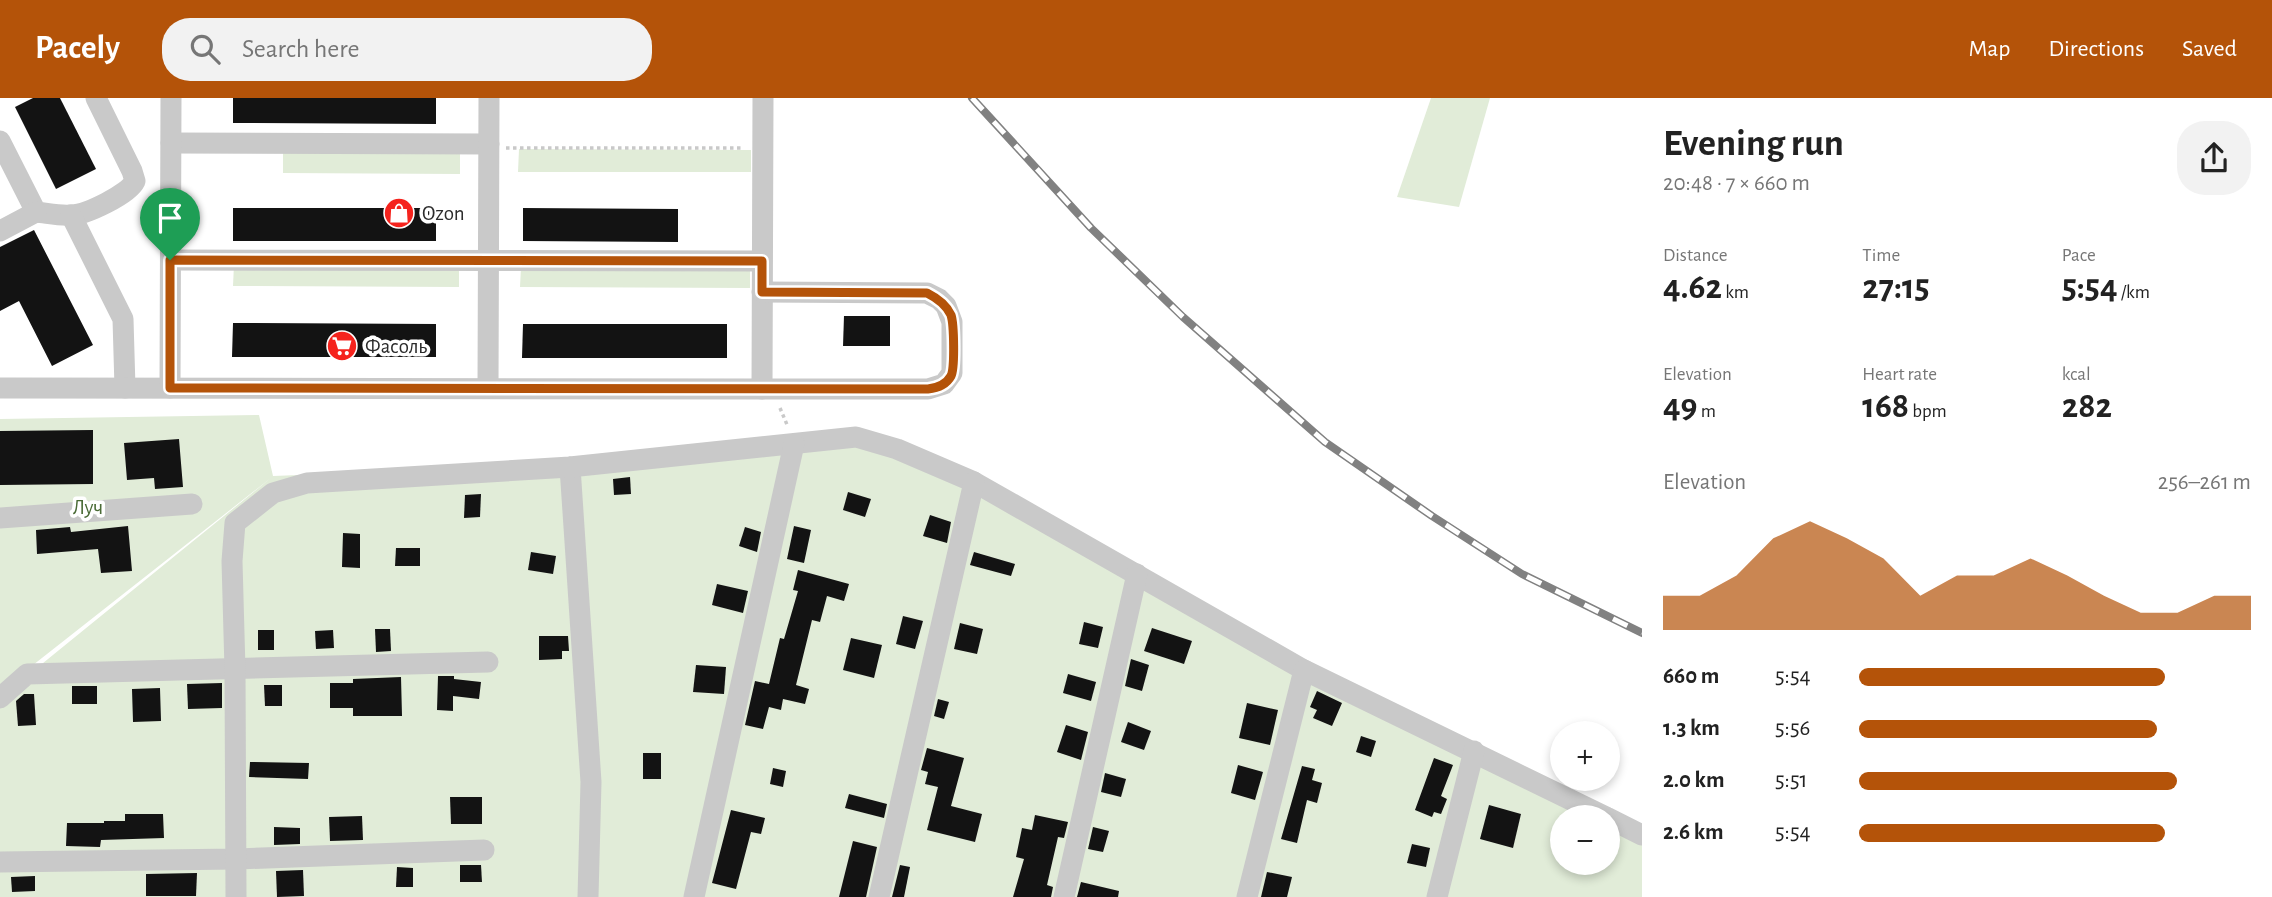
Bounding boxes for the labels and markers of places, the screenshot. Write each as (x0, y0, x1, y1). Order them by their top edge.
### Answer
pin (140, 188, 200, 260)
shop icon: Ozon (382, 196, 416, 230)
place label: Ozon (422, 203, 465, 224)
supermarket icon: Фасоль (325, 329, 359, 363)
place label: Фасоль (365, 336, 427, 357)

